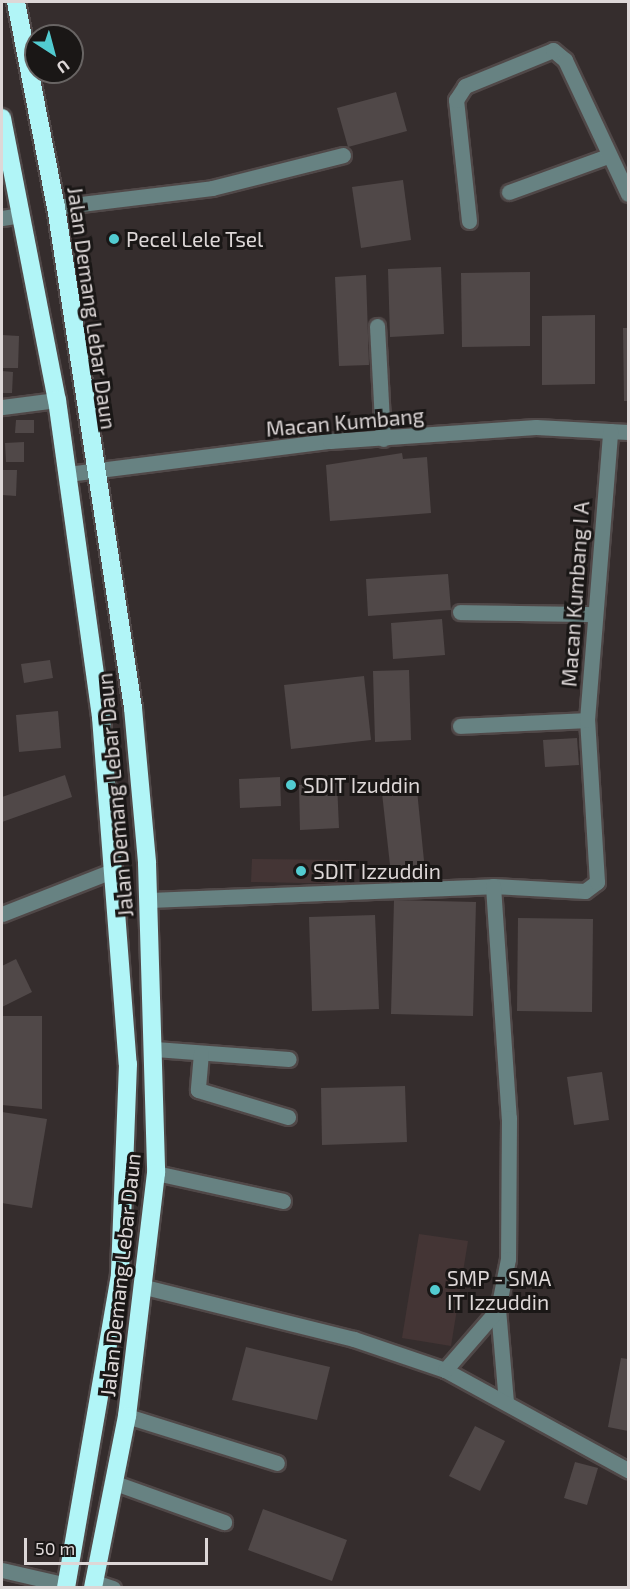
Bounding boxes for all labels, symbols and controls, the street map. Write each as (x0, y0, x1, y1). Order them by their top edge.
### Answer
north arrow (24, 24, 84, 84)
text: U (54, 56, 74, 78)
street label: Jalan Demang Lebar Daun (62, 185, 122, 431)
place label: Pecel Lele Tsel (126, 226, 264, 252)
marker: Pecel Lele Tsel (107, 232, 121, 246)
street label: Macan Kumbang (265, 403, 425, 441)
street label: Macan Kumbang I A (556, 500, 594, 688)
street label: Jalan Demang Lebar Daun (92, 672, 138, 918)
place label: SDIT Izuddin (303, 772, 421, 798)
marker: SDIT Izuddin (284, 778, 298, 792)
place label: SDIT Izzuddin (313, 858, 441, 884)
marker: SDIT Izzuddin (294, 864, 308, 878)
street label: Jalan Demang Lebar Daun (95, 1152, 145, 1398)
place label: SMP - SMA IT Izzuddin (447, 1265, 552, 1315)
marker: SMP - SMA IT Izzuddin (428, 1283, 442, 1297)
scale bar (27, 1526, 212, 1564)
text: 50 m (35, 1537, 75, 1559)

